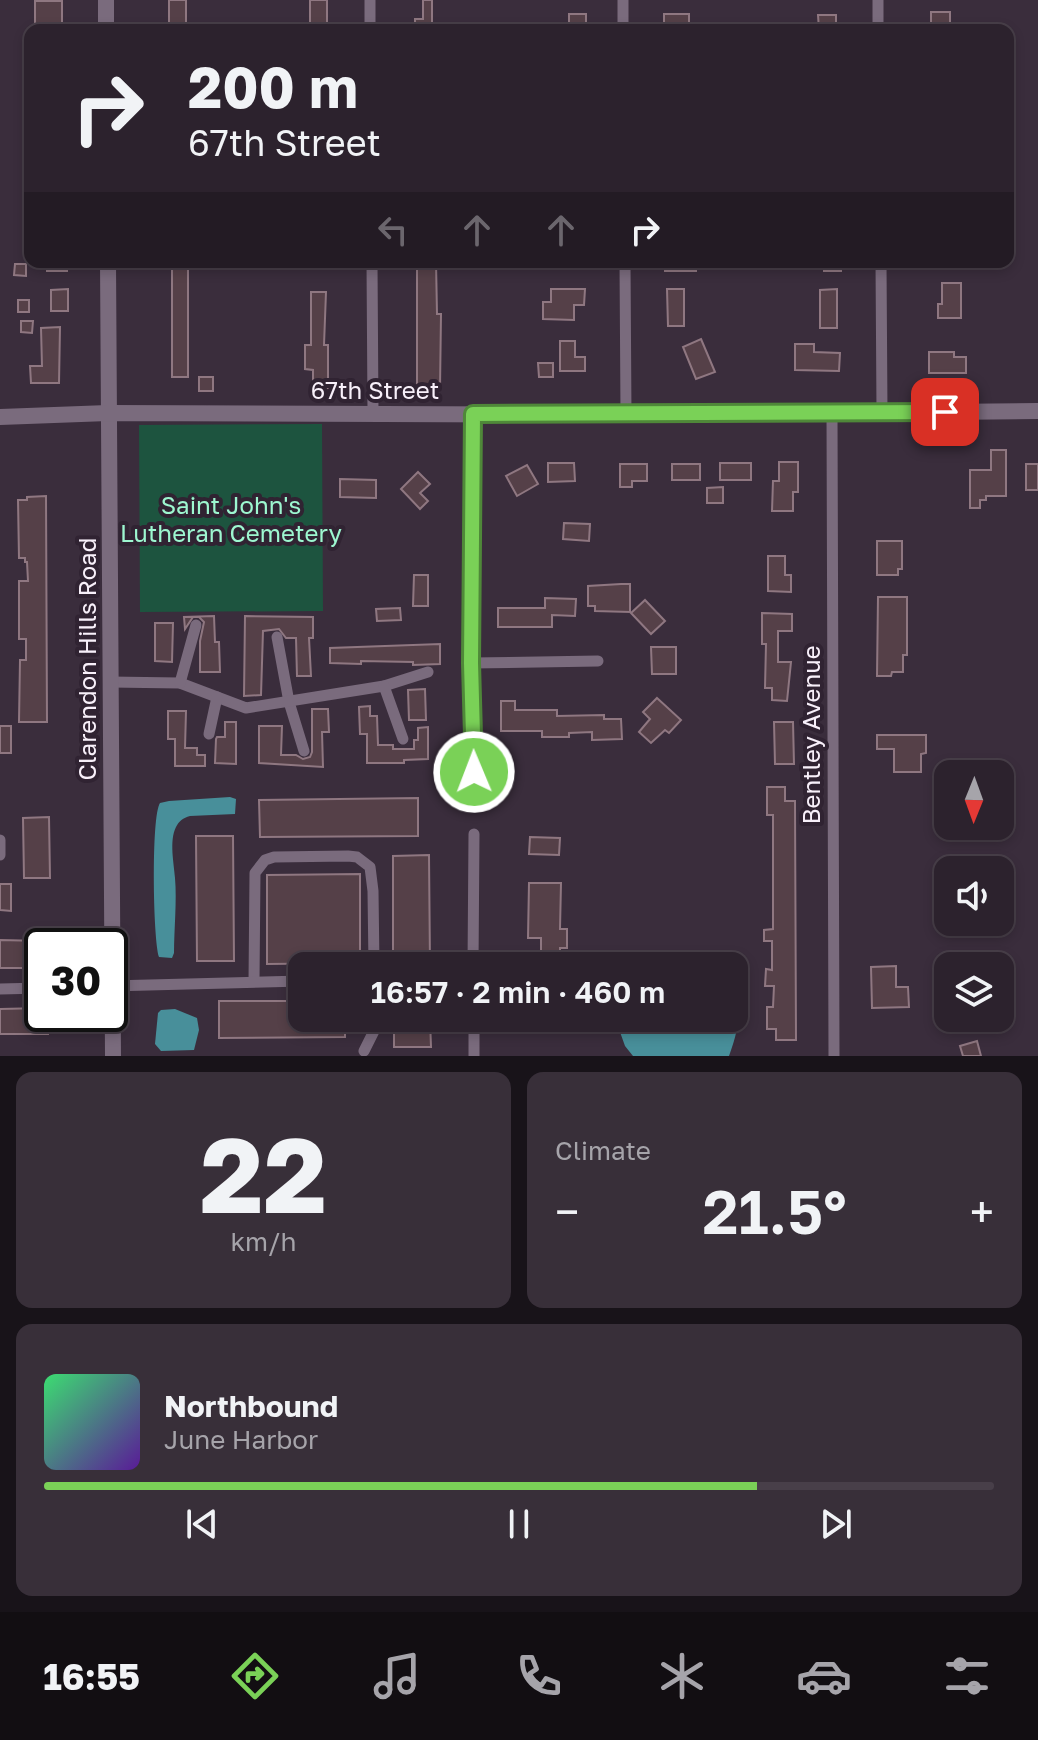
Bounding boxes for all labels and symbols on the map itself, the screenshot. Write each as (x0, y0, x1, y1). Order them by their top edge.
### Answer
street label: 67th Street (311, 375, 439, 404)
pin (911, 378, 979, 446)
park label: Saint John's Lutheran Cemetery (120, 490, 342, 547)
street label: Clarendon Hills Road (72, 538, 101, 780)
street label: Bentley Avenue (796, 645, 825, 825)
position arrow (432, 730, 516, 814)
north arrow (934, 760, 1014, 840)
speed limit sign: 30 (24, 928, 128, 1032)

